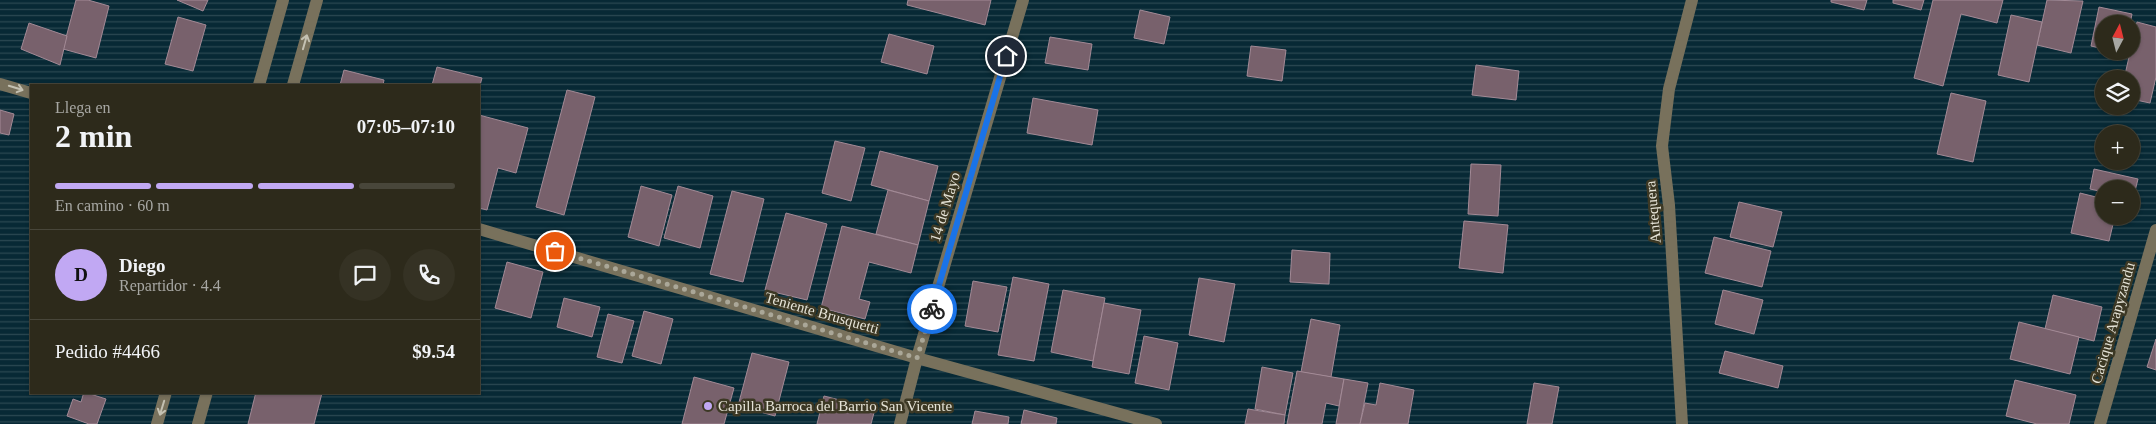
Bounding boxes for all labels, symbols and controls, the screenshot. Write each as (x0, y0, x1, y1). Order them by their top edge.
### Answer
north arrow (2095, 15, 2140, 60)
map controls (2095, 15, 2140, 225)
one-way arrow (301, 35, 310, 51)
pin (985, 35, 1027, 77)
icon: home (992, 42, 1020, 70)
button: layers (2095, 70, 2140, 115)
one-way arrow (7, 84, 23, 94)
text: Llega en (55, 99, 111, 116)
text: 07:05–07:10 (357, 116, 455, 137)
text: 2 min (55, 118, 132, 154)
button: + (2095, 125, 2140, 170)
street label: 14 de Mayo (927, 170, 963, 244)
street label: Antequera (1642, 180, 1664, 244)
button: − (2095, 180, 2140, 225)
text: En camino · 60 m (55, 197, 170, 214)
pin (534, 230, 576, 272)
icon: bag (541, 237, 569, 265)
button: chat (339, 249, 391, 301)
button: phone (403, 249, 455, 301)
text: Diego (119, 255, 165, 276)
street label: Cacique Arapyzandu (2088, 260, 2138, 385)
text: D (74, 264, 88, 285)
text: Repartidor · 4.4 (119, 277, 221, 294)
courier (907, 284, 957, 334)
street label: Teniente Brusquetti (763, 289, 881, 337)
icon: bike (918, 295, 946, 323)
text: Pedido #4466 (55, 341, 160, 362)
text: $9.54 (412, 341, 455, 362)
place label: Capilla Barroca del Barrio San Vicente (718, 398, 952, 414)
one-way arrow (156, 400, 166, 416)
marker: Capilla Barroca del Barrio San Vicente (702, 400, 714, 412)

